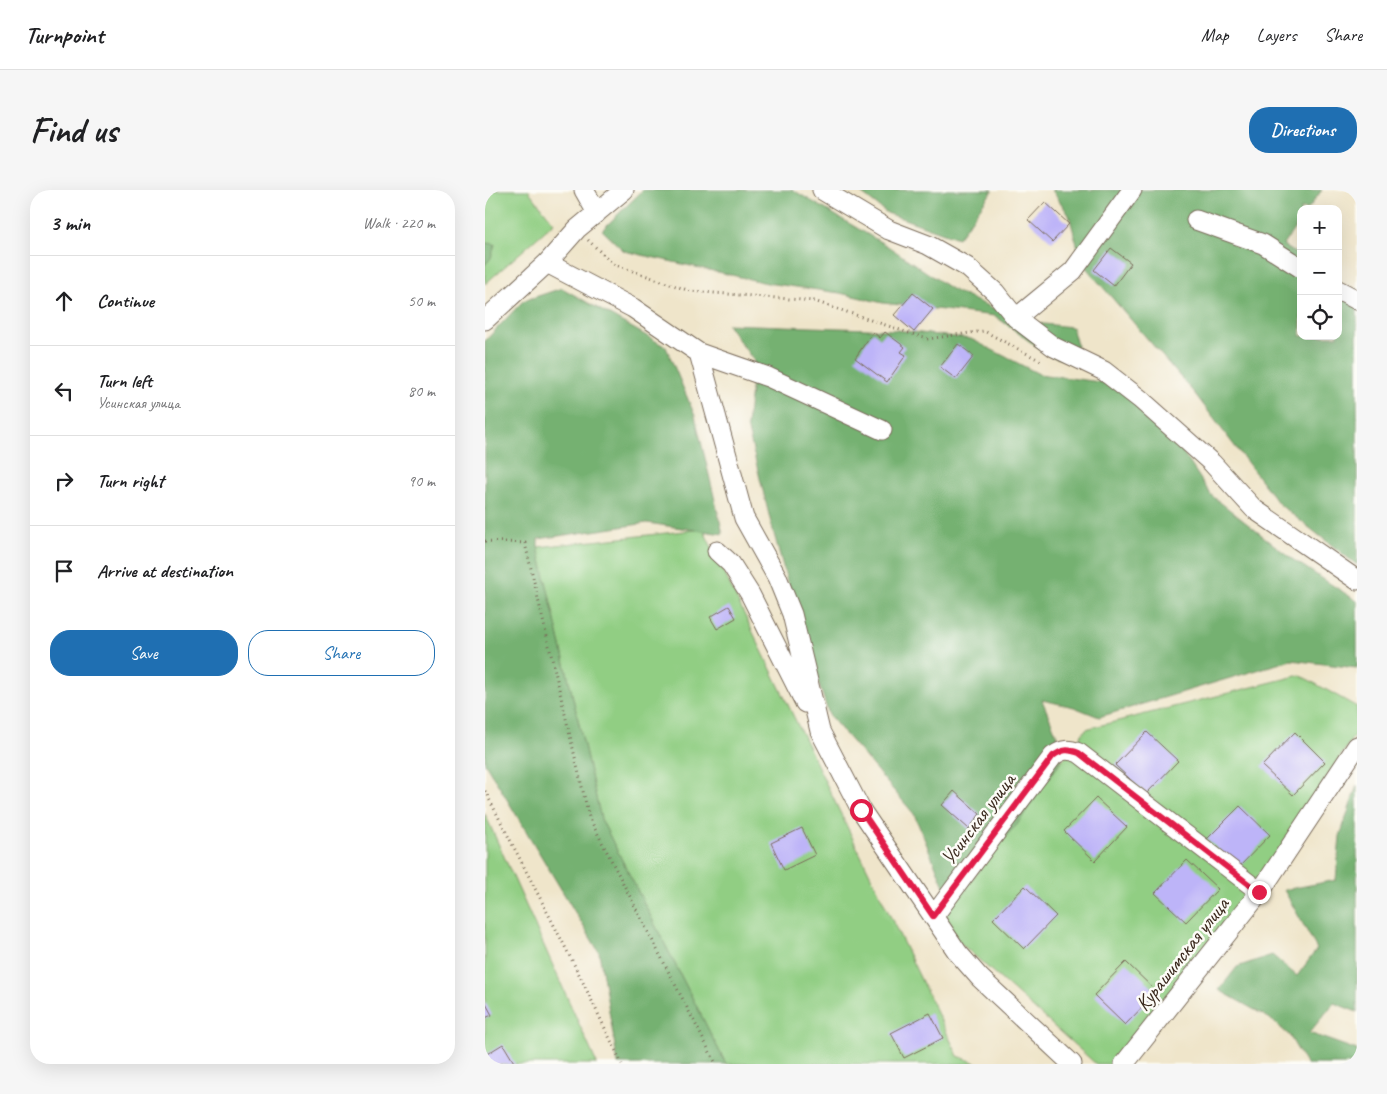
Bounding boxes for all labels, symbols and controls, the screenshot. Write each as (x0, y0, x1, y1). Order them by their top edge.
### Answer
text: Turnpoint (25, 20, 104, 50)
text: Map (1201, 24, 1229, 46)
text: Layers (1257, 24, 1296, 46)
text: Share (1324, 24, 1362, 46)
button: Directions (1249, 107, 1357, 153)
text: Find us (30, 108, 117, 153)
map controls (1297, 205, 1342, 340)
button: + (1297, 205, 1342, 250)
text: 3 min (50, 210, 90, 236)
text: Walk · 220 m (363, 213, 435, 233)
button: − (1297, 250, 1342, 295)
icon: ahead (50, 287, 78, 315)
text: Continue (97, 289, 154, 313)
text: 50 m (408, 291, 435, 311)
button: locate (1297, 295, 1342, 340)
text: Turn left (97, 369, 152, 393)
icon: left (50, 377, 78, 405)
text: 80 m (408, 381, 435, 401)
text: Усинская улица (97, 393, 180, 413)
icon: right (50, 467, 78, 495)
text: Turn right (97, 469, 164, 493)
text: 90 m (408, 471, 435, 491)
icon: arrive (50, 557, 78, 585)
text: Arrive at destination (97, 559, 233, 583)
button: Save (50, 630, 238, 676)
button: Share (248, 630, 435, 676)
street label: Усинская улица (935, 766, 1022, 870)
route start (850, 799, 873, 822)
route end (1248, 881, 1271, 904)
street label: Курашимская улица (1130, 891, 1235, 1016)

